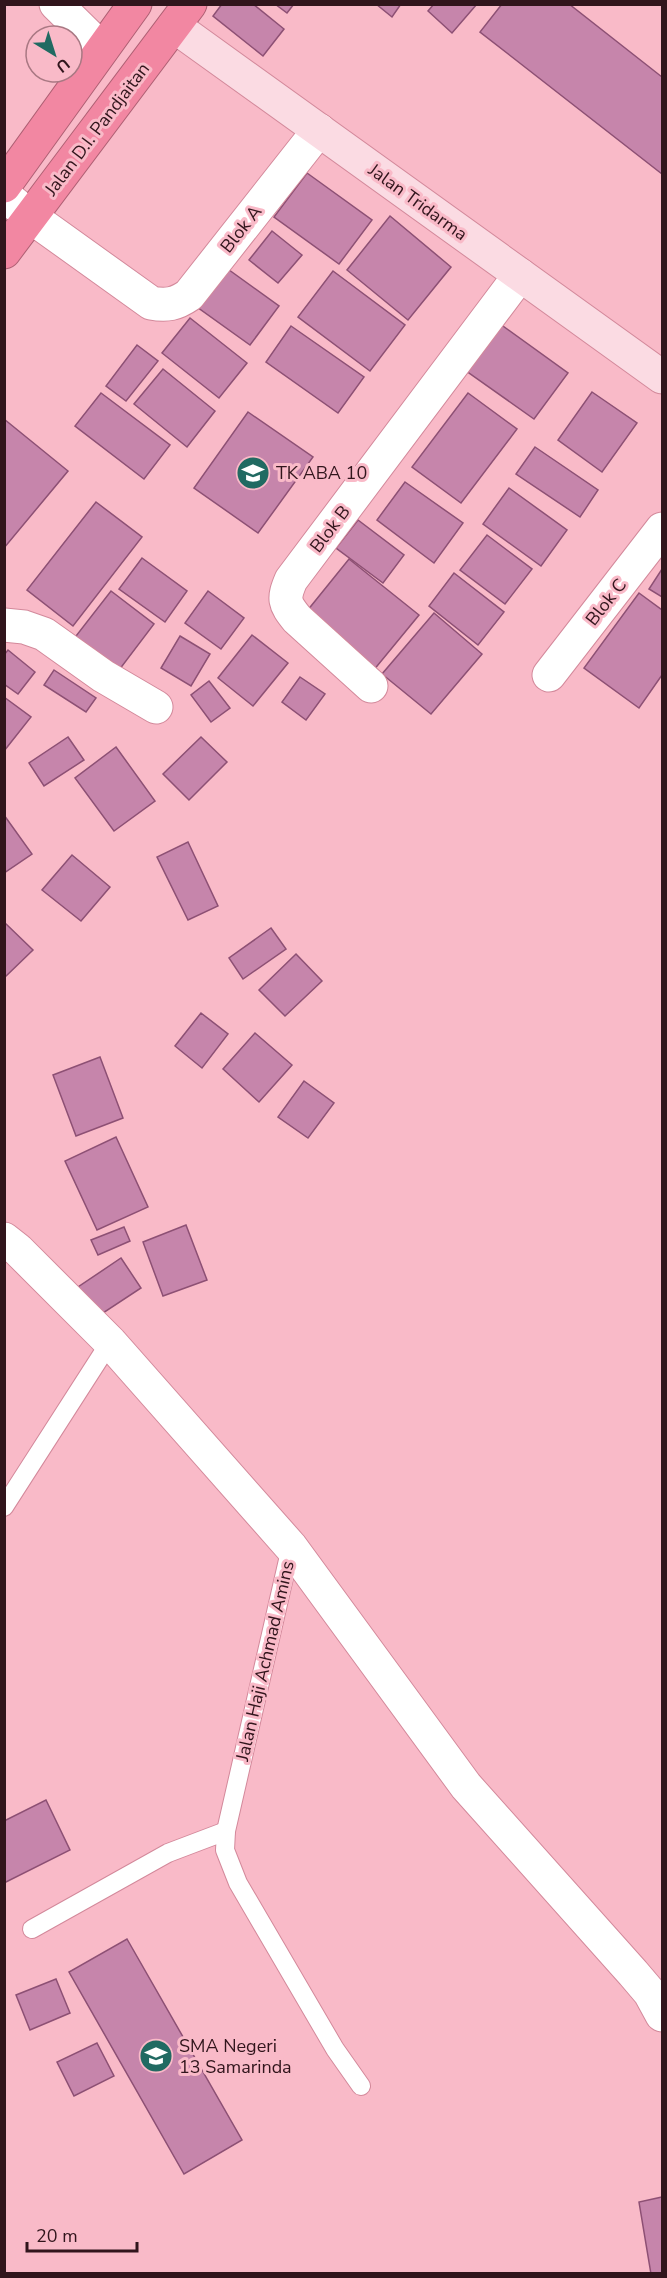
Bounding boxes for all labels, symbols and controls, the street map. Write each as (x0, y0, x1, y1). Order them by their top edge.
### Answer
north arrow (24, 24, 84, 84)
text: U (51, 53, 74, 77)
street label: Jalan D.I. Pandjaitan (39, 58, 155, 201)
street label: Jalan Tridarma (363, 157, 472, 246)
street label: Blok A (215, 200, 267, 258)
school or university icon: TK ABA 10 (235, 455, 271, 491)
place label: TK ABA 10 (276, 461, 367, 485)
street label: Blok B (304, 501, 356, 557)
street label: Blok C (580, 574, 632, 630)
street label: Jalan Haji Achmad Amins (230, 1559, 300, 1764)
place label: SMA Negeri 13 Samarinda (179, 2034, 292, 2079)
school or university icon: SMA Negeri 13 Samarinda (138, 2038, 174, 2074)
scale bar (27, 2215, 136, 2253)
text: 20 m (36, 2224, 78, 2248)

